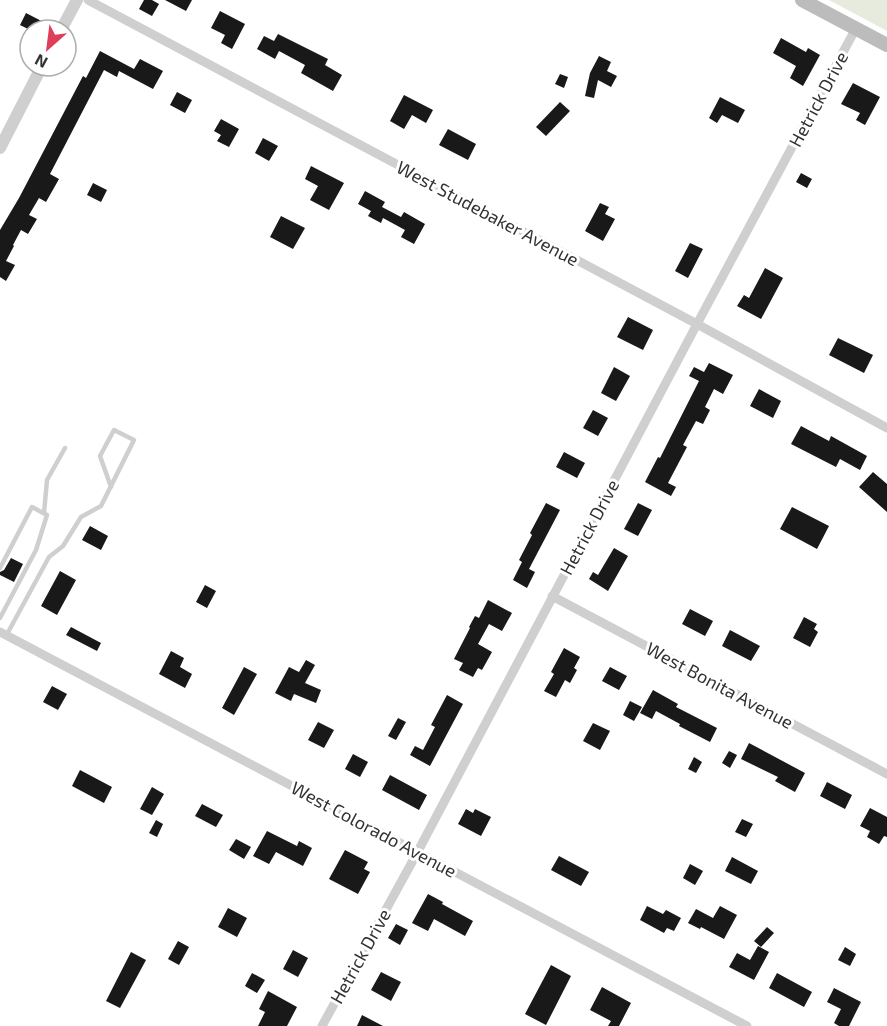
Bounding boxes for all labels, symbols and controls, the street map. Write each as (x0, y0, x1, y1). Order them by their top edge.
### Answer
north arrow (18, 18, 78, 78)
street label: Hetrick Drive (784, 48, 852, 150)
text: N (31, 51, 50, 73)
street label: West Studebaker Avenue (393, 156, 583, 270)
street label: Hetrick Drive (555, 476, 623, 578)
street label: West Bonita Avenue (643, 637, 797, 733)
street label: West Colorado Avenue (288, 776, 460, 882)
street label: Hetrick Drive (325, 905, 395, 1007)

